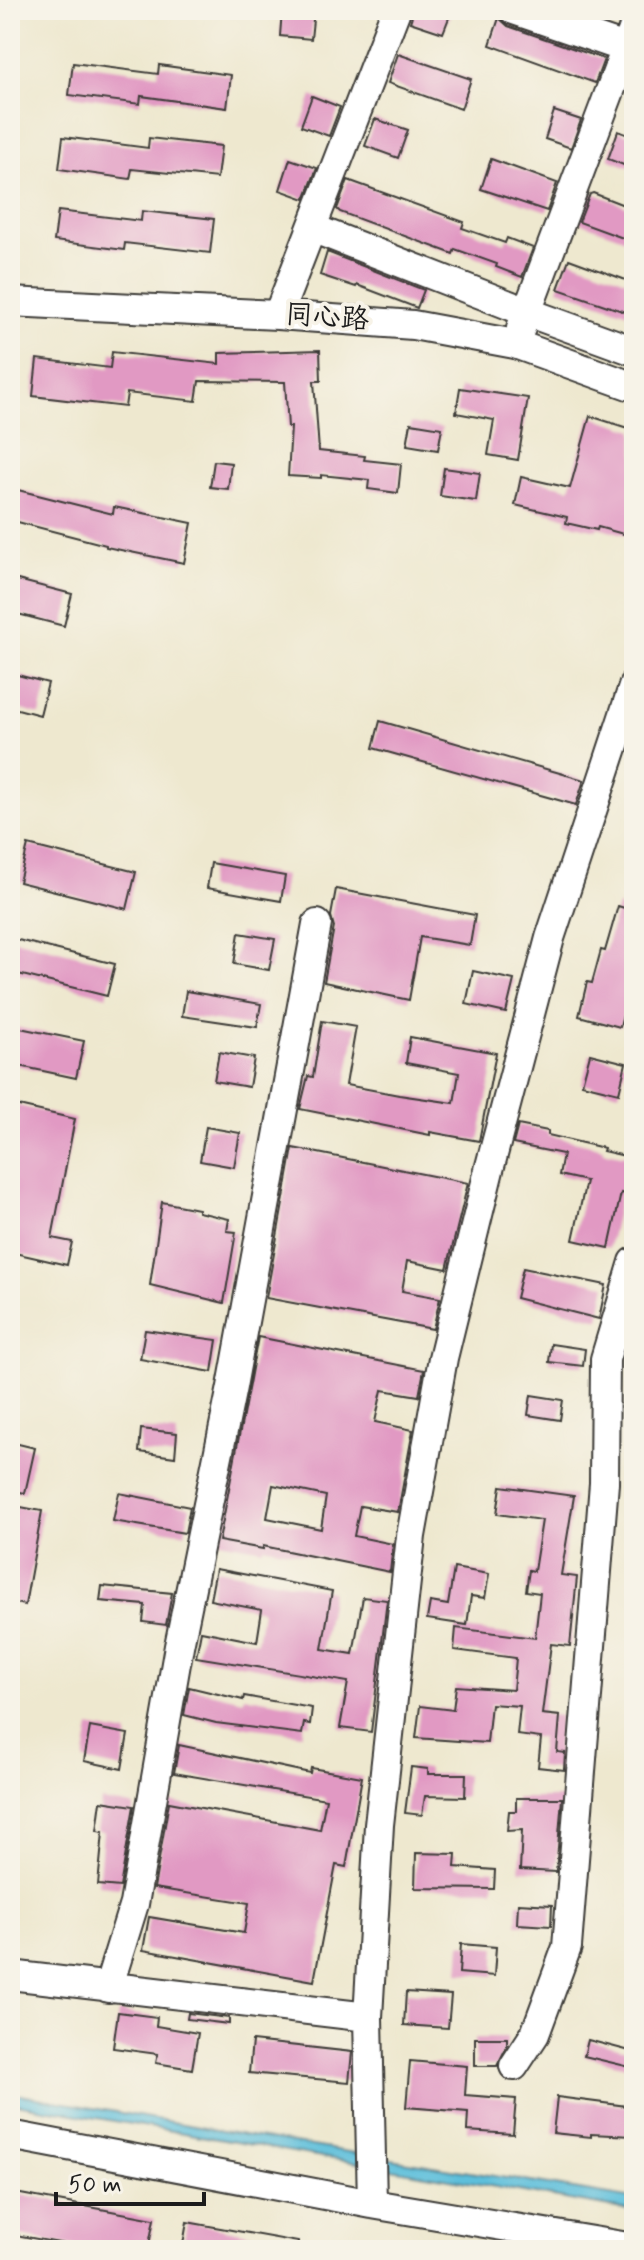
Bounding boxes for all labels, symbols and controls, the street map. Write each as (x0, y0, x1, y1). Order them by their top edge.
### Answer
street label: 同心路 (284, 297, 370, 339)
scale bar (56, 2156, 204, 2206)
text: 50 m (68, 2170, 122, 2201)

